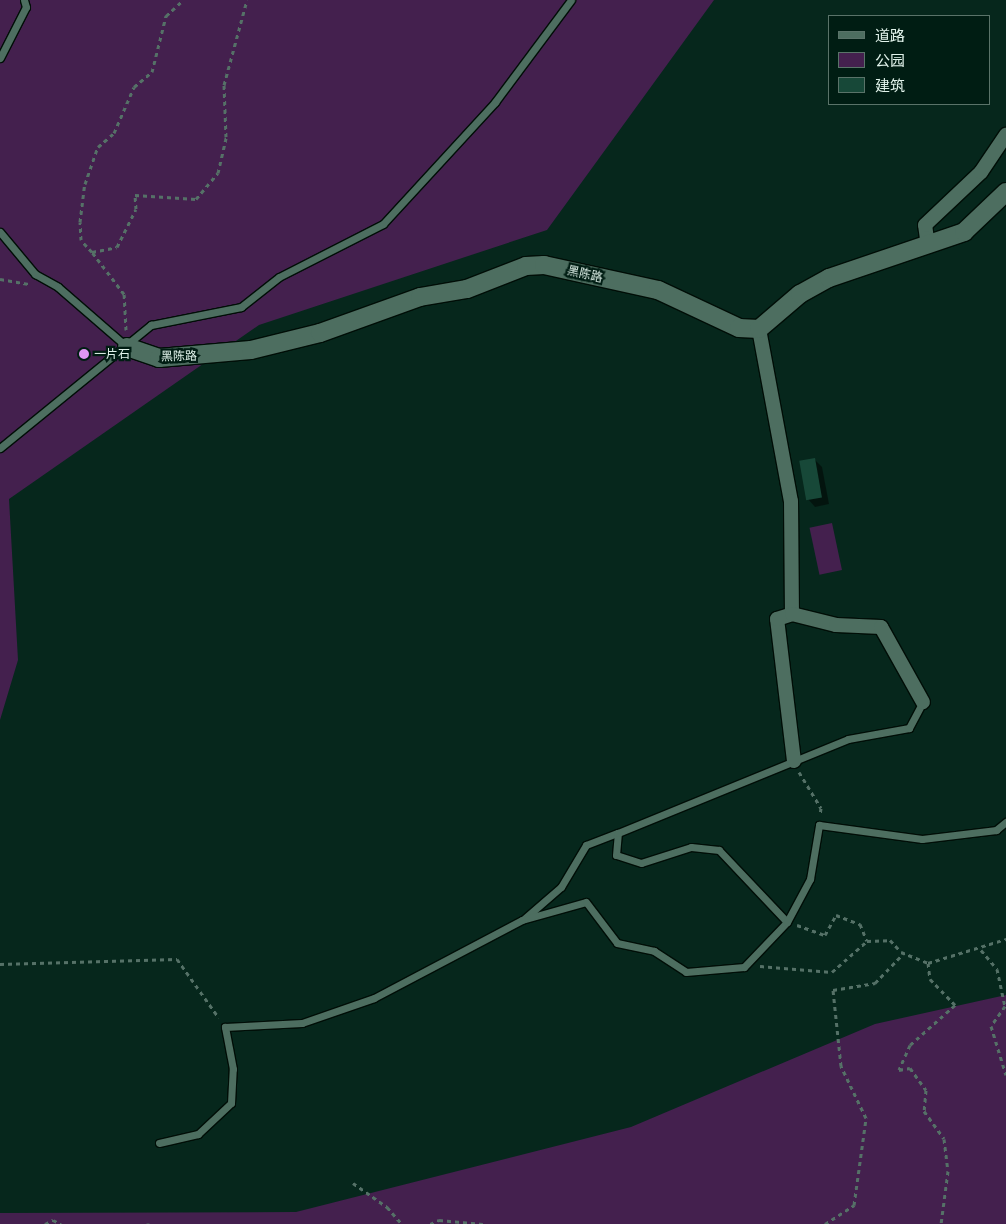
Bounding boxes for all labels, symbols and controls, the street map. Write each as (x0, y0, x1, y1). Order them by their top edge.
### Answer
legend (828, 15, 991, 105)
text: 道路 (875, 26, 905, 44)
text: 公园 (875, 51, 905, 69)
text: 建筑 (875, 76, 905, 94)
street label: 黑陈路 (566, 263, 604, 285)
place label: 一片石 (94, 347, 130, 361)
marker: 一片石 (78, 348, 90, 360)
street label: 黑陈路 (161, 348, 197, 364)

